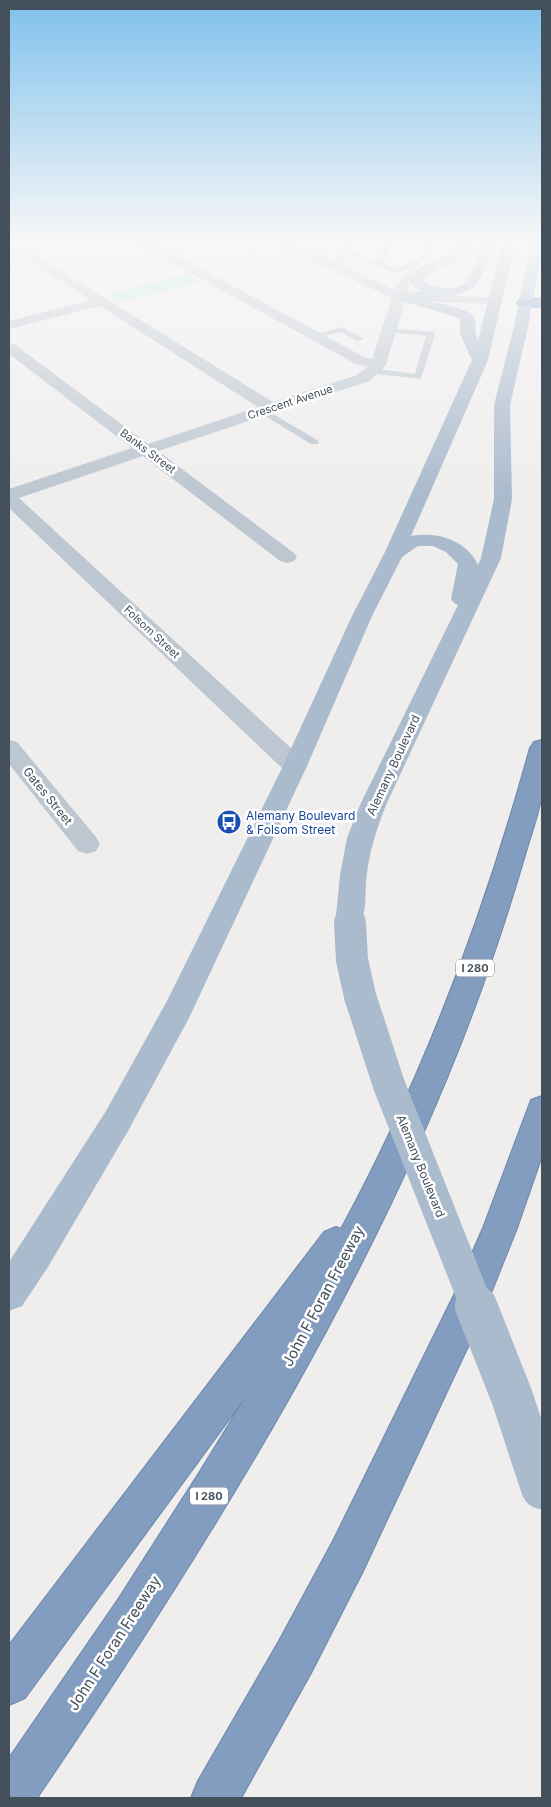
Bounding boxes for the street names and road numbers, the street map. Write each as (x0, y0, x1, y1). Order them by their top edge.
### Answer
street label: Crescent Avenue (246, 382, 334, 422)
street label: Banks Street (117, 426, 179, 477)
street label: Folsom Street (121, 602, 183, 662)
street label: Alemany Boulevard (363, 712, 423, 818)
street label: Gates Street (20, 764, 76, 828)
road number: I 280 (456, 960, 494, 976)
street label: Alemany Boulevard (394, 1112, 448, 1220)
street label: John F Foran Freeway (278, 1222, 368, 1370)
road number: I 280 (190, 1488, 228, 1504)
street label: John F Foran Freeway (63, 1572, 165, 1714)

